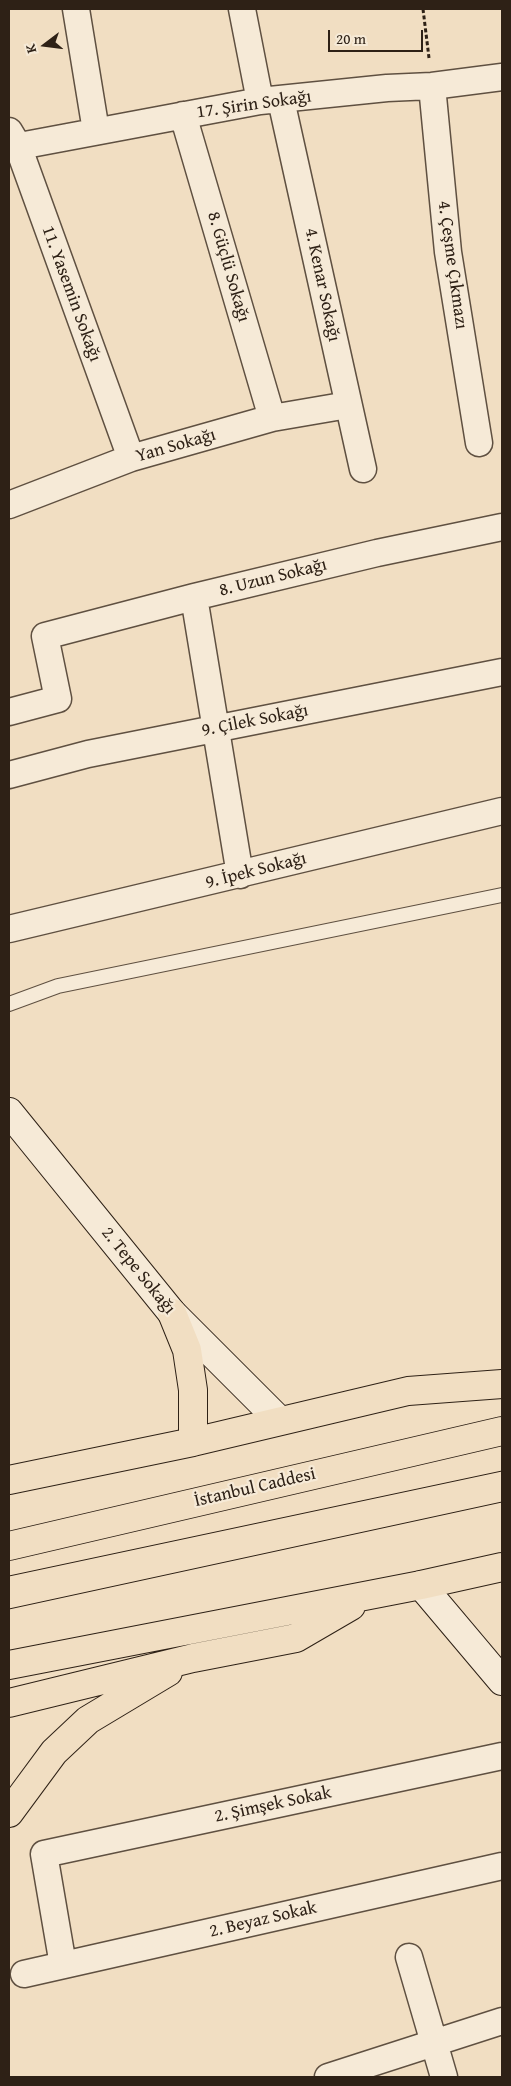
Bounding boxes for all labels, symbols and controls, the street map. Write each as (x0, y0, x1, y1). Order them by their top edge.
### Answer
north arrow (20, 20, 70, 70)
scale bar (331, 20, 426, 52)
text: 20 m (336, 28, 366, 49)
text: K (20, 42, 41, 56)
street label: 17. Şirin Sokağı (195, 86, 313, 124)
street label: 4. Çeşme Çıkmazı (432, 199, 472, 331)
street label: 8. Güçlü Sokağı (202, 209, 254, 325)
street label: 11. Yasemin Sokağı (36, 223, 106, 365)
street label: 4. Kenar Sokağı (299, 226, 345, 344)
street label: Yan Sokağı (134, 424, 218, 468)
street label: 8. Uzun Sokağı (217, 554, 329, 602)
street label: 9. Çilek Sokağı (200, 700, 310, 742)
street label: 9. İpek Sokağı (203, 848, 309, 894)
street label: 2. Tepe Sokağı (96, 1223, 180, 1319)
street label: İstanbul Caddesi (192, 1464, 318, 1512)
street label: 2. Şimşek Sokak (213, 1782, 333, 1828)
street label: 2. Beyaz Sokak (207, 1897, 319, 1943)

